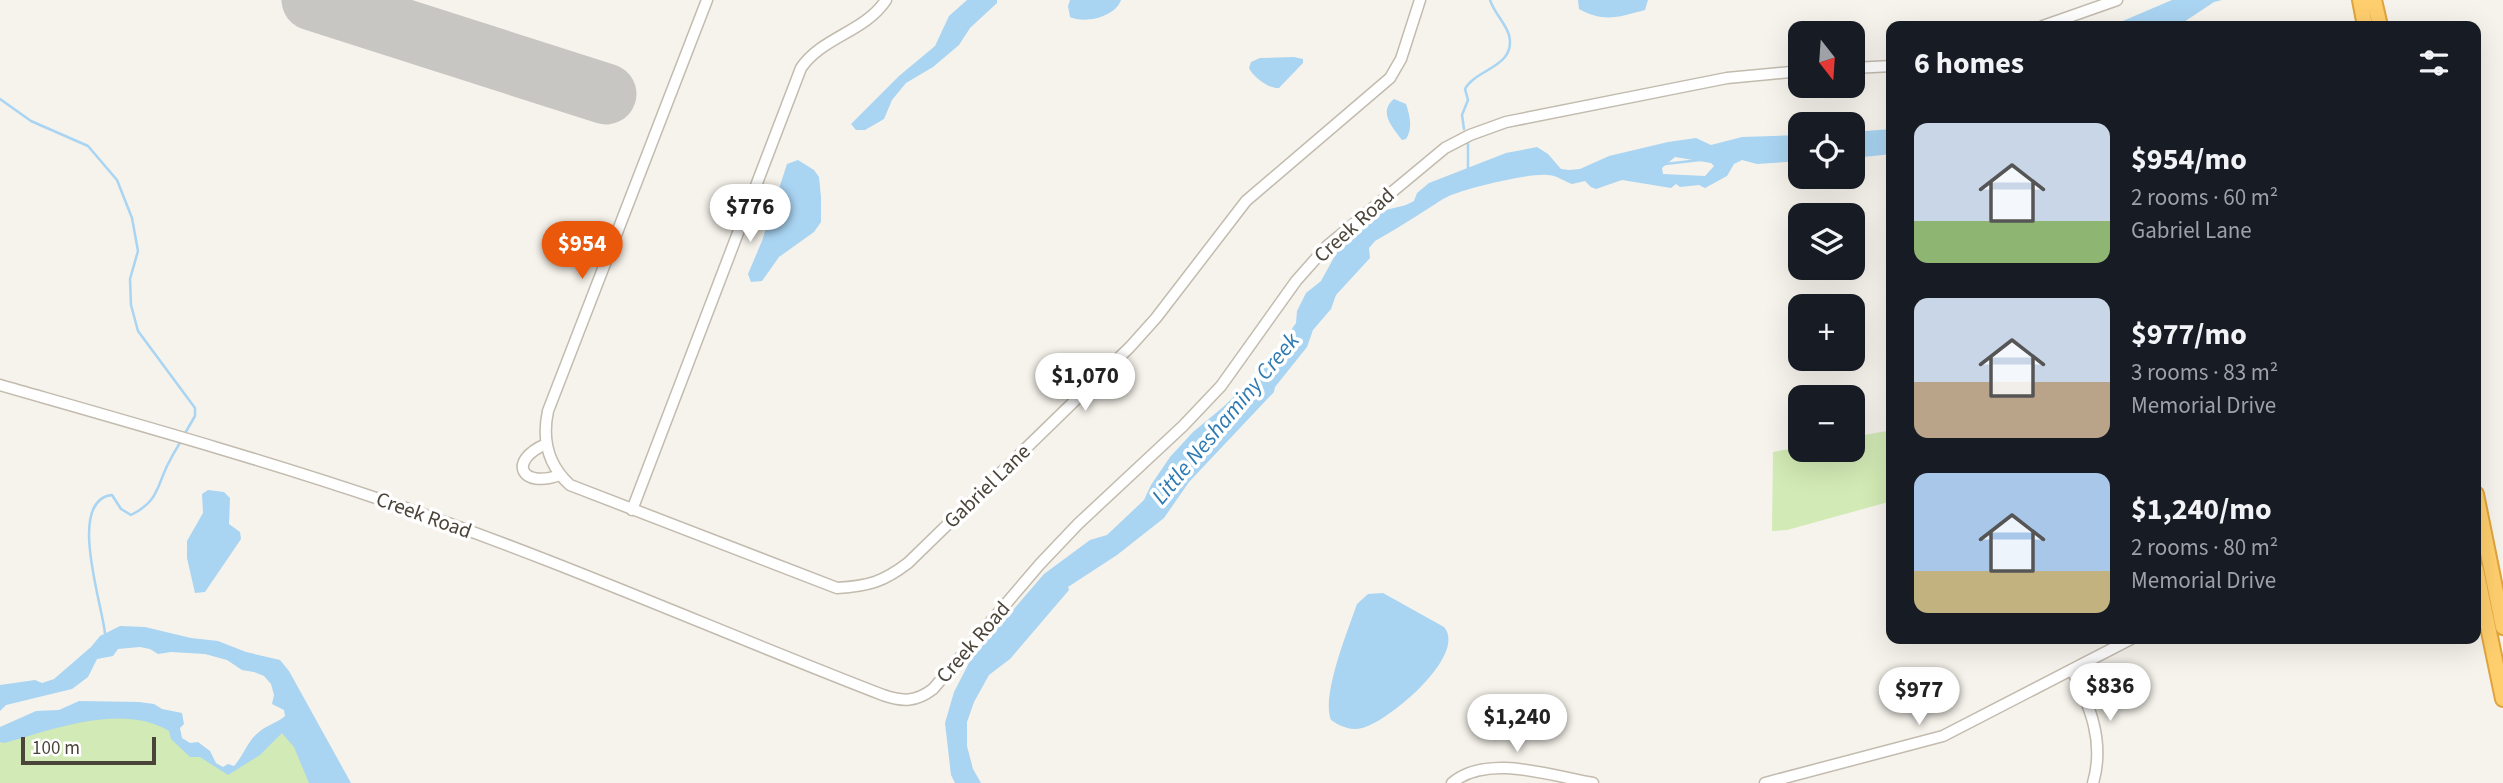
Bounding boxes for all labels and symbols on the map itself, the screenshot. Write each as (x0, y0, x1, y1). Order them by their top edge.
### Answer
north arrow (1788, 21, 1866, 98)
street label: Creek Road (1307, 181, 1401, 269)
pin: $776 (709, 184, 791, 244)
pin: $954 (541, 222, 623, 281)
water label: Little Neshaminy Creek (1144, 324, 1308, 511)
pin: $1,070 (1028, 354, 1142, 413)
street label: Gabriel Lane (937, 437, 1037, 535)
street label: Creek Road (372, 484, 476, 546)
street label: Creek Road (929, 595, 1017, 689)
pin: $836 (2069, 664, 2151, 723)
pin: $977 (1878, 668, 1960, 727)
pin: $1,240 (1460, 694, 1574, 754)
scale bar (21, 734, 156, 766)

